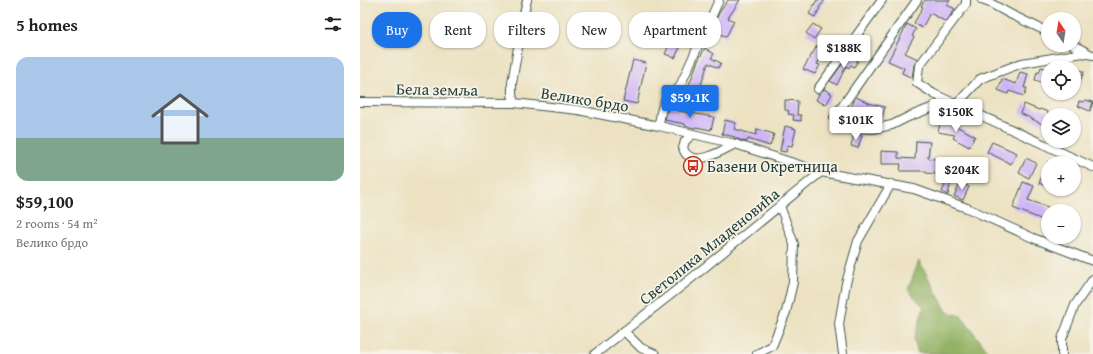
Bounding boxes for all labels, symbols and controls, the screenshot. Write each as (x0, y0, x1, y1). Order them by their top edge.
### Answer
text: 5 homes (16, 12, 78, 37)
chip: Buy (372, 12, 422, 48)
chip: Rent (430, 12, 486, 48)
chip: Filters (494, 12, 559, 48)
chip: New (567, 12, 621, 48)
chip: Apartment (629, 12, 721, 48)
north arrow (1041, 12, 1081, 52)
map controls (1041, 12, 1081, 244)
icon: filters (322, 13, 344, 35)
pin: $188K (816, 35, 872, 69)
text: $188K (826, 38, 862, 57)
button: locate (1041, 60, 1081, 100)
street label: Бела земља (396, 76, 478, 102)
street label: Велико брдо (539, 80, 631, 118)
icon: home (144, 83, 216, 155)
pin: $59.1K (657, 85, 723, 119)
text: $59.1K (671, 88, 709, 107)
pin: $150K (928, 99, 984, 133)
text: $150K (938, 102, 974, 121)
pin: $101K (828, 107, 884, 141)
button: layers (1041, 108, 1081, 148)
text: $101K (838, 110, 874, 129)
place label: Базени Окретница (707, 154, 838, 178)
bus stop icon: Базени Окретница (682, 155, 704, 177)
button: + (1041, 156, 1081, 196)
pin: $204K (934, 157, 990, 191)
text: $204K (944, 160, 980, 179)
street label: Светолика Младеновића (634, 182, 785, 310)
text: $59,100 (16, 189, 74, 214)
button: − (1041, 204, 1081, 244)
text: 2 rooms · 54 m² (16, 214, 98, 233)
text: Велико брдо (16, 233, 88, 252)

